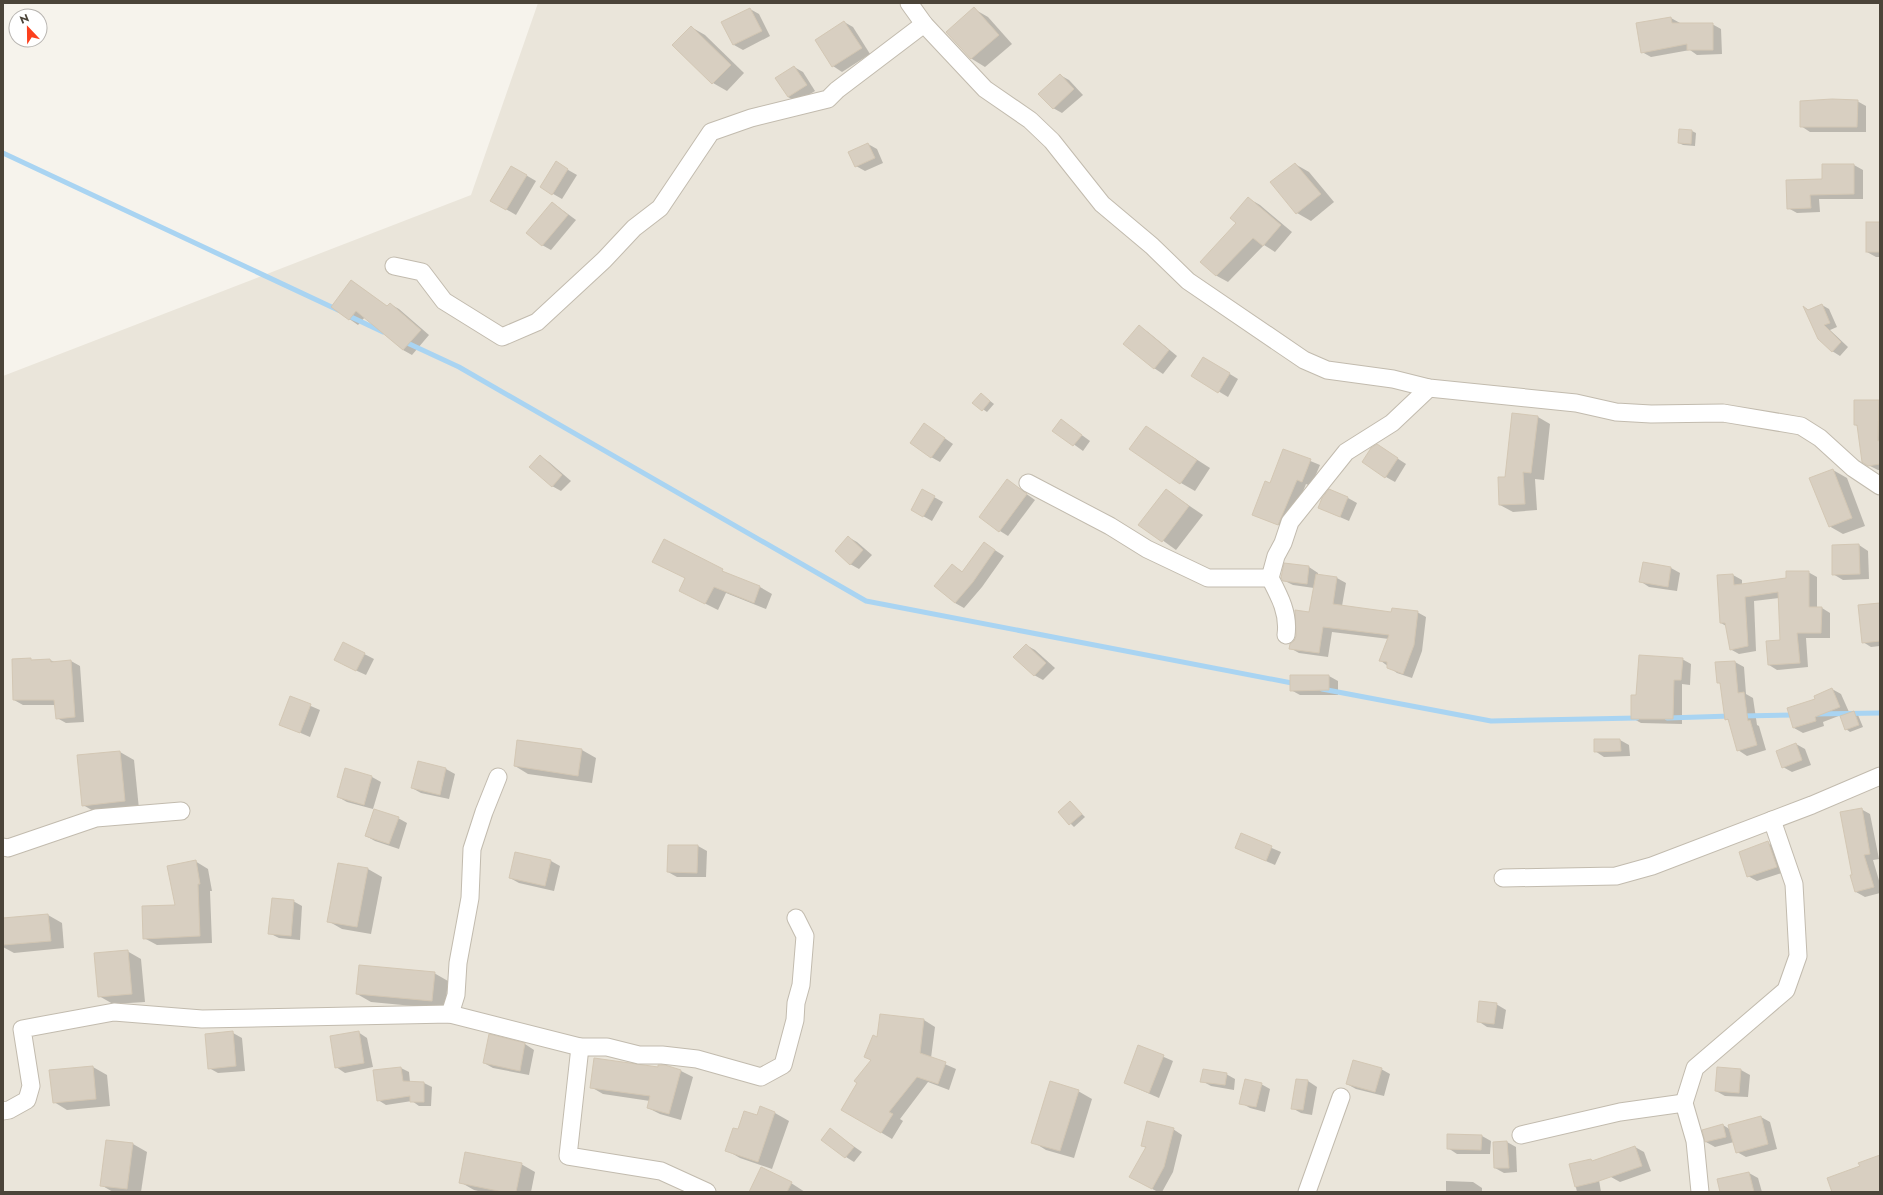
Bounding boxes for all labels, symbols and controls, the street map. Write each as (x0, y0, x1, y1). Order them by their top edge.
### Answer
north arrow (8, 8, 48, 48)
text: N (17, 10, 31, 28)

